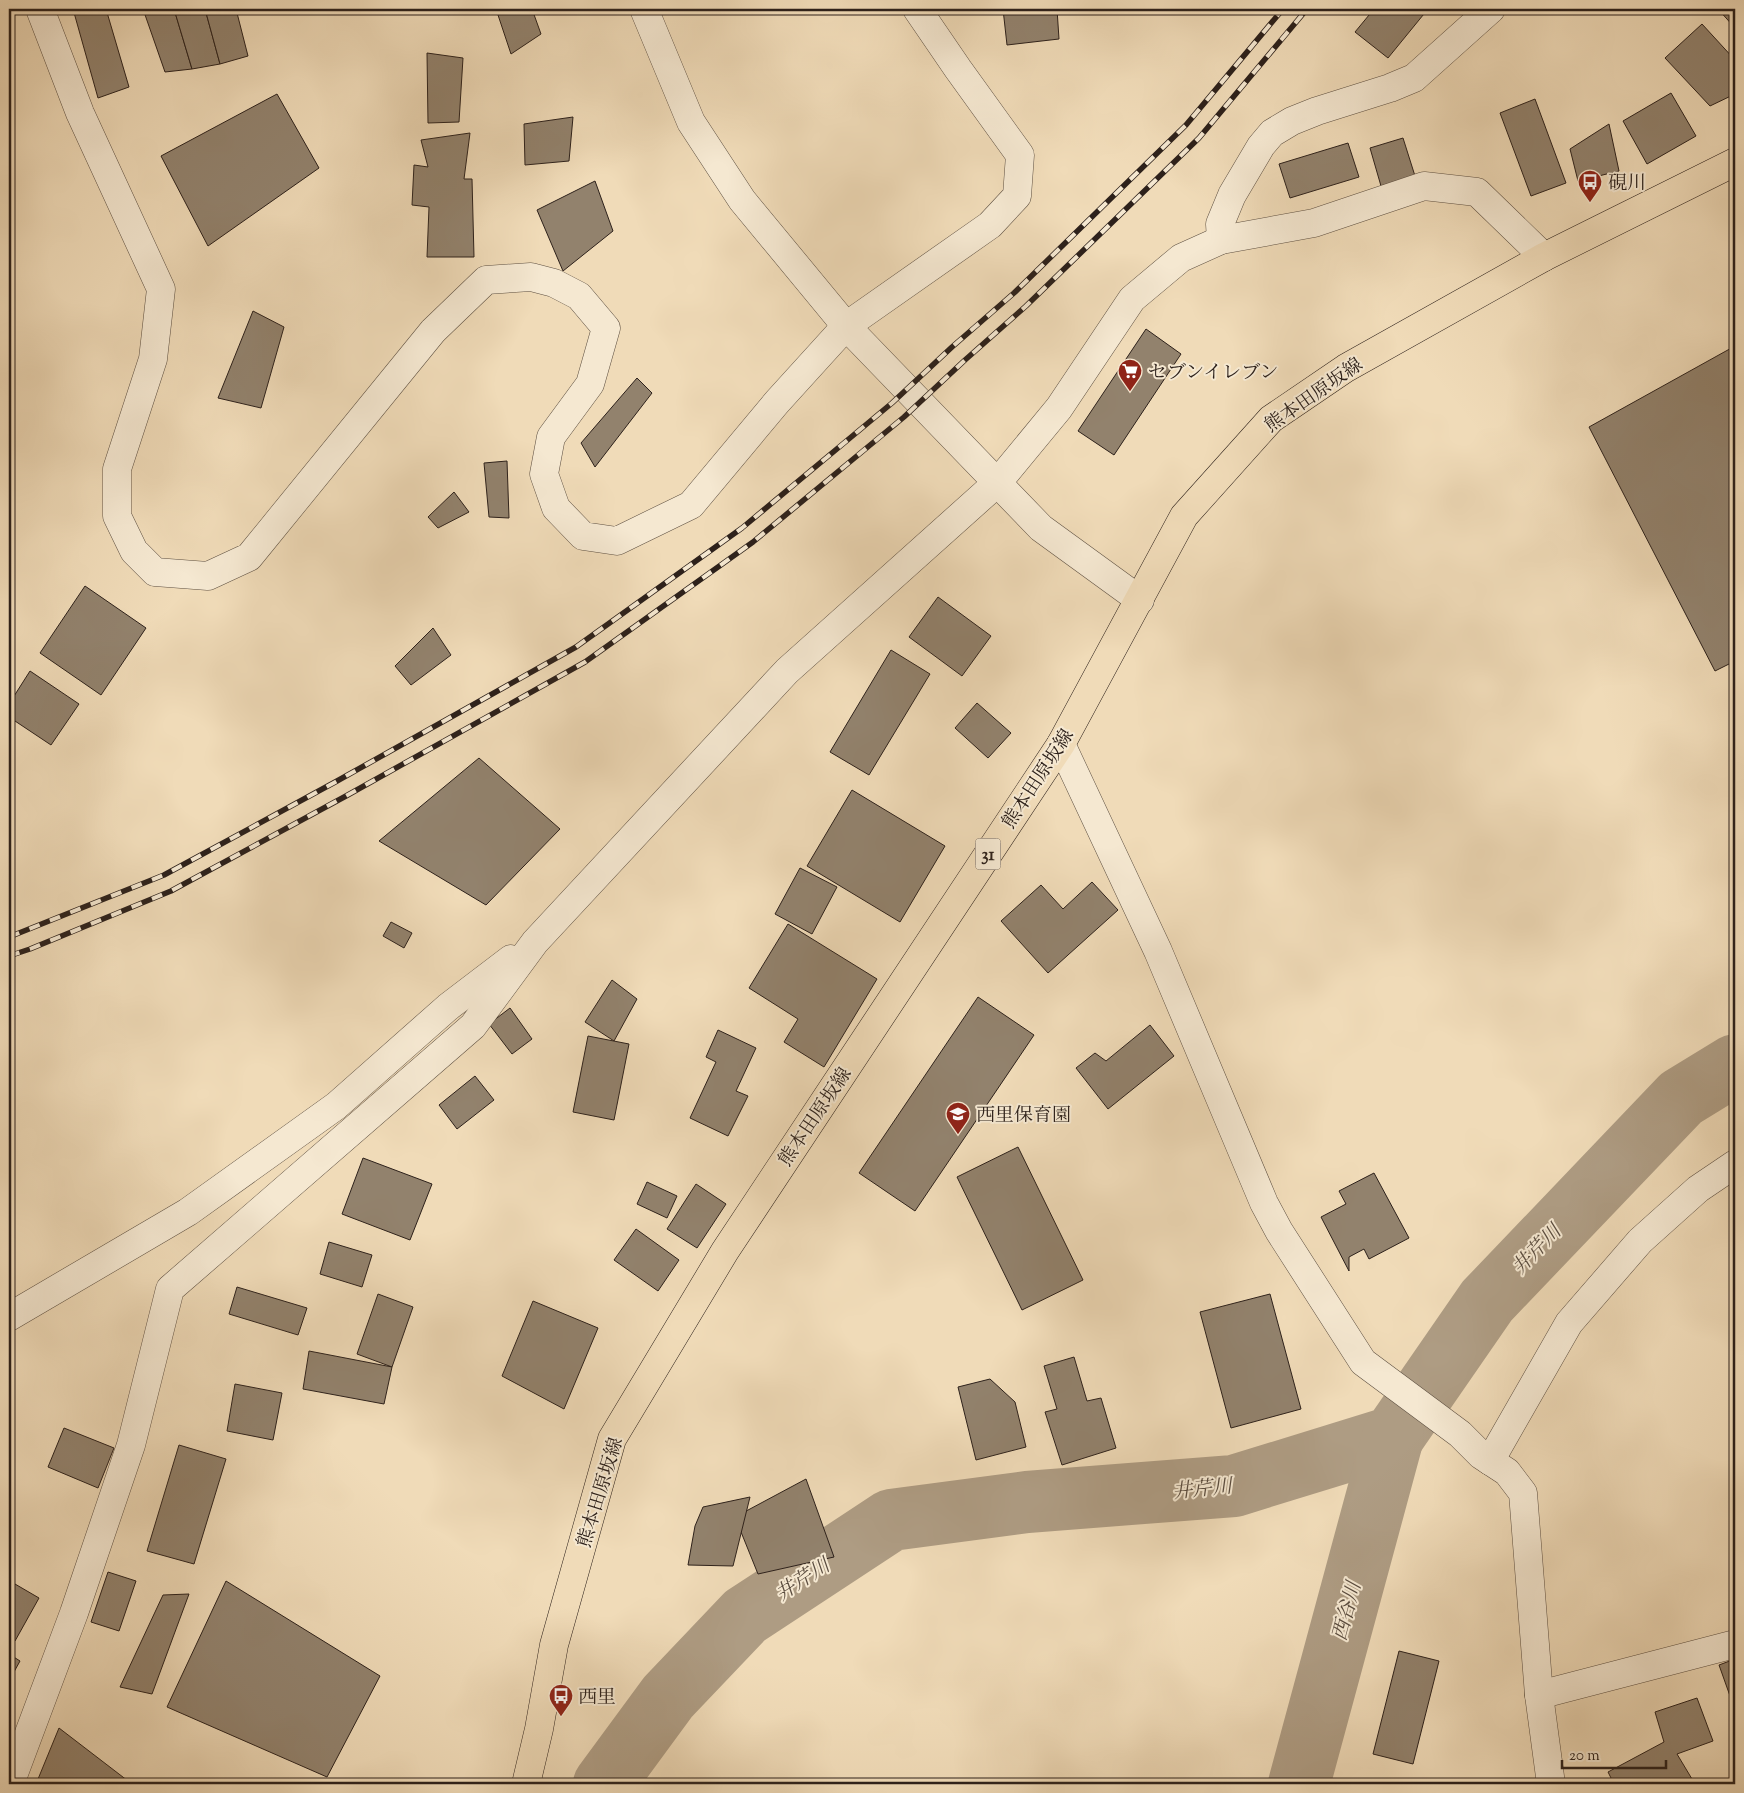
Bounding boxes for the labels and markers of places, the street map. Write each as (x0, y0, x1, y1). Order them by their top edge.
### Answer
bus stop icon: 硯川 (1577, 169, 1603, 203)
place label: 硯川 (1608, 171, 1646, 198)
supermarket icon: セブンイレブン (1117, 358, 1143, 392)
place label: セブンイレブン (1148, 360, 1279, 387)
school or university icon: 西里保育園 (945, 1101, 971, 1135)
place label: 西里保育園 (976, 1103, 1071, 1130)
bus stop icon: 西里 (548, 1683, 574, 1717)
place label: 西里 (578, 1685, 616, 1712)

